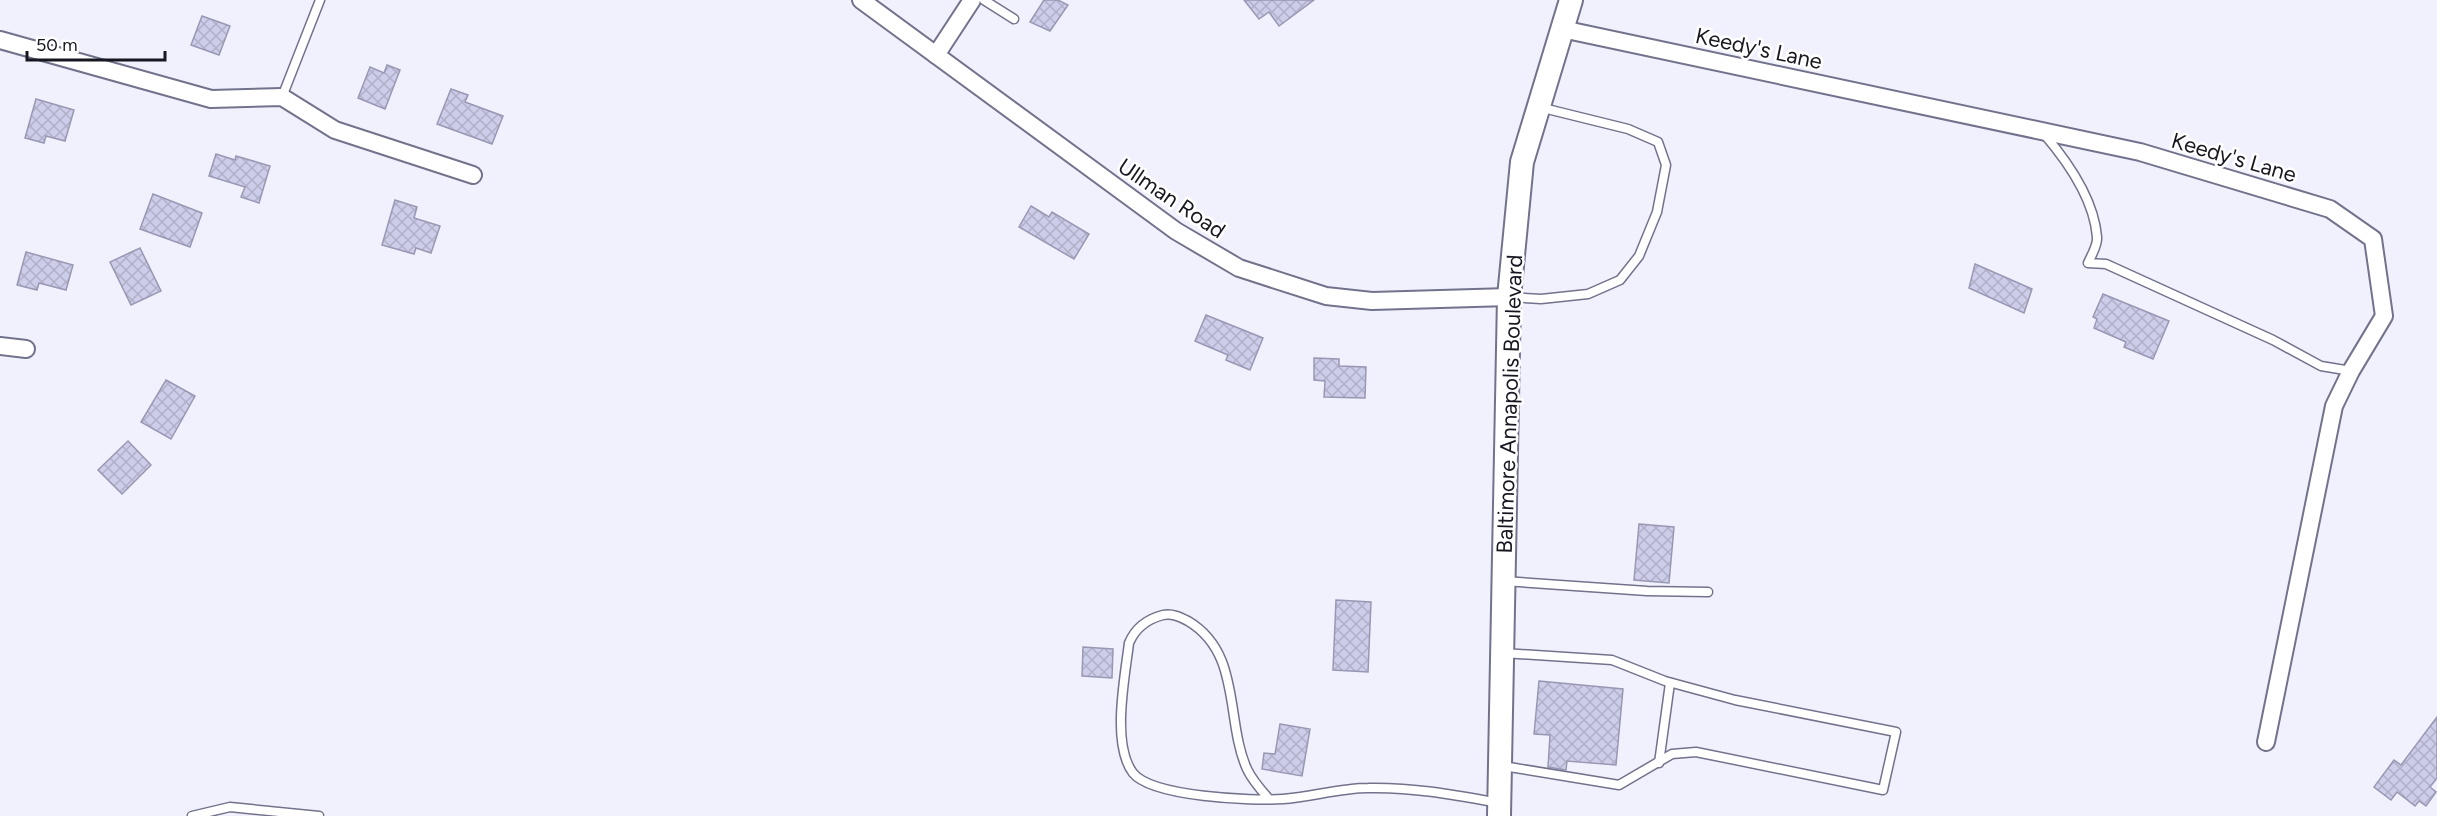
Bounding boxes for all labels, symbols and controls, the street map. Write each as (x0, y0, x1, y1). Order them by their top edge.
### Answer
street label: Keedy's Lane (1693, 22, 1825, 75)
scale bar (27, 24, 165, 62)
text: 50 m (36, 34, 78, 56)
street label: Keedy's Lane (2168, 127, 2299, 188)
street label: Ullman Road (1113, 153, 1230, 244)
street label: Baltimore Annapolis Boulevard (1491, 254, 1528, 554)

